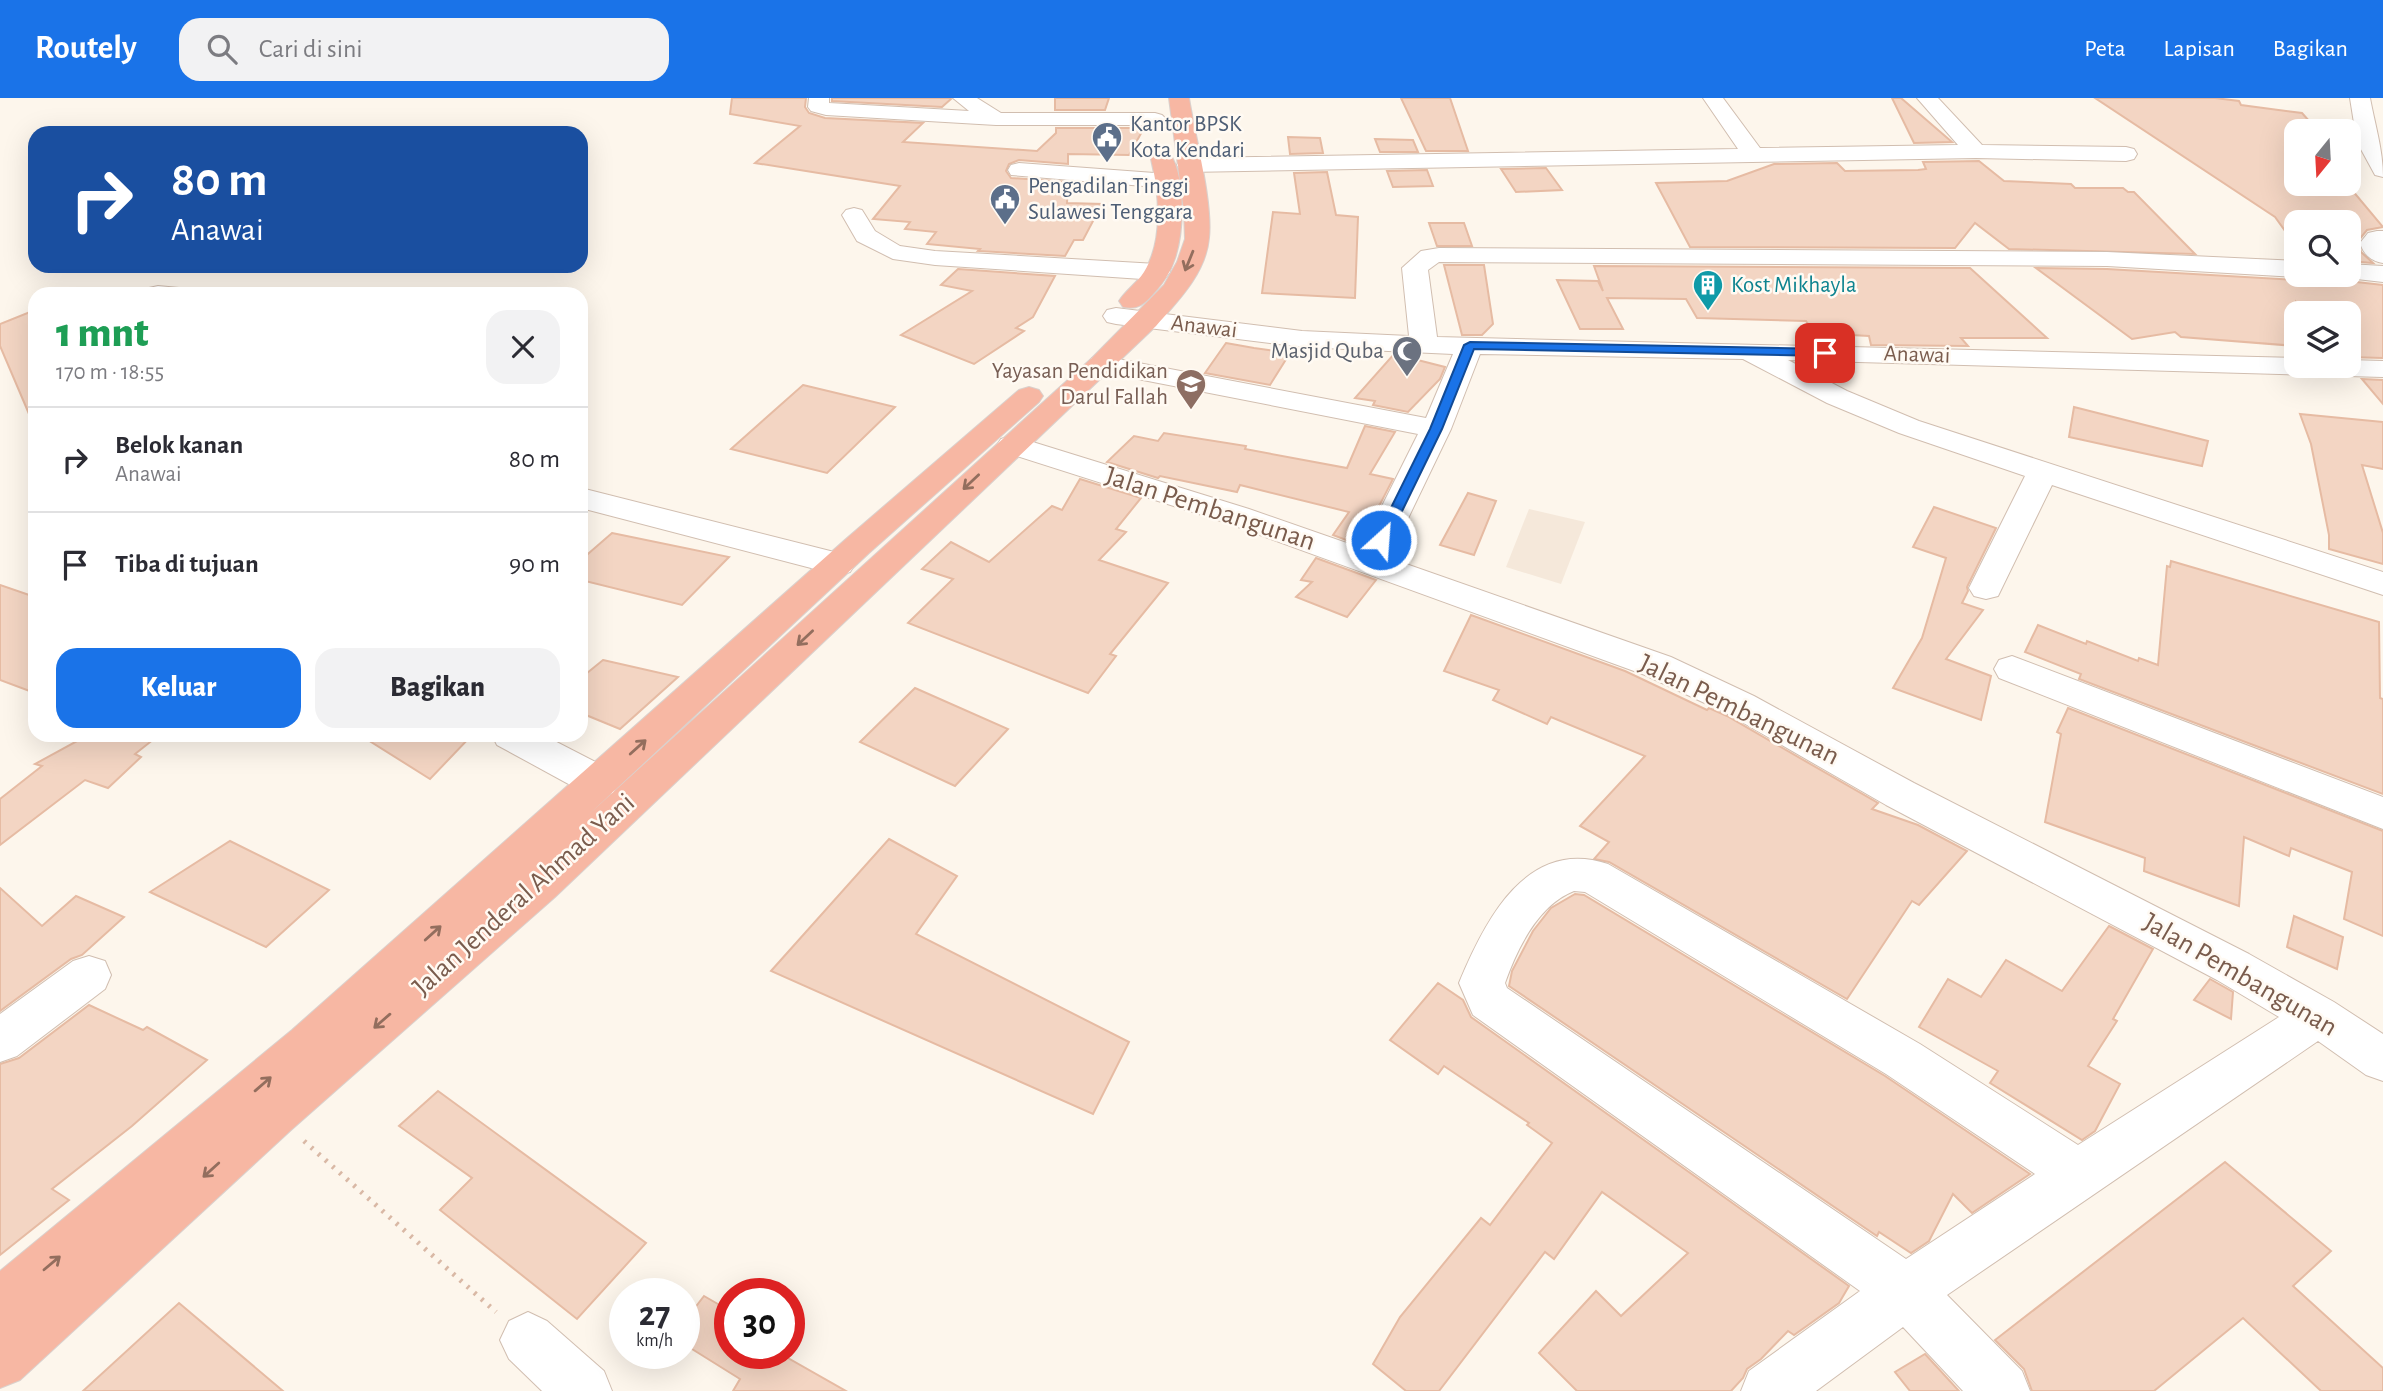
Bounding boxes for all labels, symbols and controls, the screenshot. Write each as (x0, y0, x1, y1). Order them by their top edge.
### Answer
search box (179, 18, 669, 81)
icon: search (203, 30, 241, 68)
text: Routely (35, 32, 137, 65)
text: Cari di sini (259, 36, 363, 62)
text: Peta (2084, 37, 2126, 61)
text: Lapisan (2164, 37, 2235, 61)
text: Bagikan (2273, 37, 2348, 61)
place label: Kantor BPSK Kota Kendari (1130, 113, 1245, 162)
north arrow (2284, 119, 2361, 196)
map controls (2284, 119, 2361, 378)
public building icon: Kantor BPSK Kota Kendari (1090, 120, 1124, 164)
icon: right (56, 154, 147, 245)
text: 80 m (171, 156, 268, 205)
place label: Pengadilan Tinggi Sulawesi Tenggara (1028, 175, 1193, 224)
public building icon: Pengadilan Tinggi Sulawesi Tenggara (988, 182, 1022, 226)
button: search (2284, 210, 2361, 287)
text: Anawai (171, 214, 264, 246)
one-way arrow (1182, 250, 1195, 272)
building icon: Kost Mikhayla (1691, 268, 1725, 312)
place label: Kost Mikhayla (1731, 274, 1857, 297)
button: layers (2284, 301, 2361, 378)
button: close (486, 310, 560, 384)
text: 1 mnt (56, 312, 149, 354)
street label: Anawai (1170, 312, 1238, 342)
pin (1795, 323, 1855, 383)
mosque icon: Masjid Quba (1390, 334, 1424, 378)
icon: arrive (1806, 334, 1844, 372)
place label: Masjid Quba (1271, 340, 1384, 363)
street label: Anawai (1883, 342, 1951, 368)
place label: Yayasan Pendidikan Darul Fallah (992, 360, 1168, 409)
text: 170 m · 18:55 (56, 361, 164, 384)
school or university icon: Yayasan Pendidikan Darul Fallah (1174, 367, 1208, 411)
text: Belok kanan (115, 432, 243, 458)
icon: right (56, 441, 94, 479)
text: 80 m (509, 446, 560, 472)
street label: Jalan Pembangunan (1101, 462, 1319, 556)
text: Anawai (115, 463, 182, 486)
one-way arrow (963, 474, 980, 491)
position arrow (1344, 503, 1418, 577)
icon: arrive (56, 546, 94, 584)
text: Tiba di tujuan (115, 551, 259, 577)
text: 90 m (509, 551, 560, 577)
one-way arrow (797, 629, 814, 646)
button: Keluar (56, 648, 301, 728)
button: Bagikan (315, 648, 560, 728)
street label: Jalan Pembangunan (1634, 649, 1844, 771)
one-way arrow (629, 738, 646, 755)
street label: Jalan Jenderal Ahmad Yani (408, 788, 640, 1002)
street label: Jalan Pembangunan (2138, 908, 2342, 1042)
one-way arrow (424, 924, 441, 941)
one-way arrow (373, 1013, 391, 1029)
one-way arrow (254, 1076, 272, 1092)
one-way arrow (203, 1162, 220, 1179)
one-way arrow (43, 1255, 61, 1271)
speed limit sign: 30 (714, 1278, 805, 1369)
text: 27 (639, 1297, 670, 1332)
text: km/h (636, 1332, 673, 1350)

